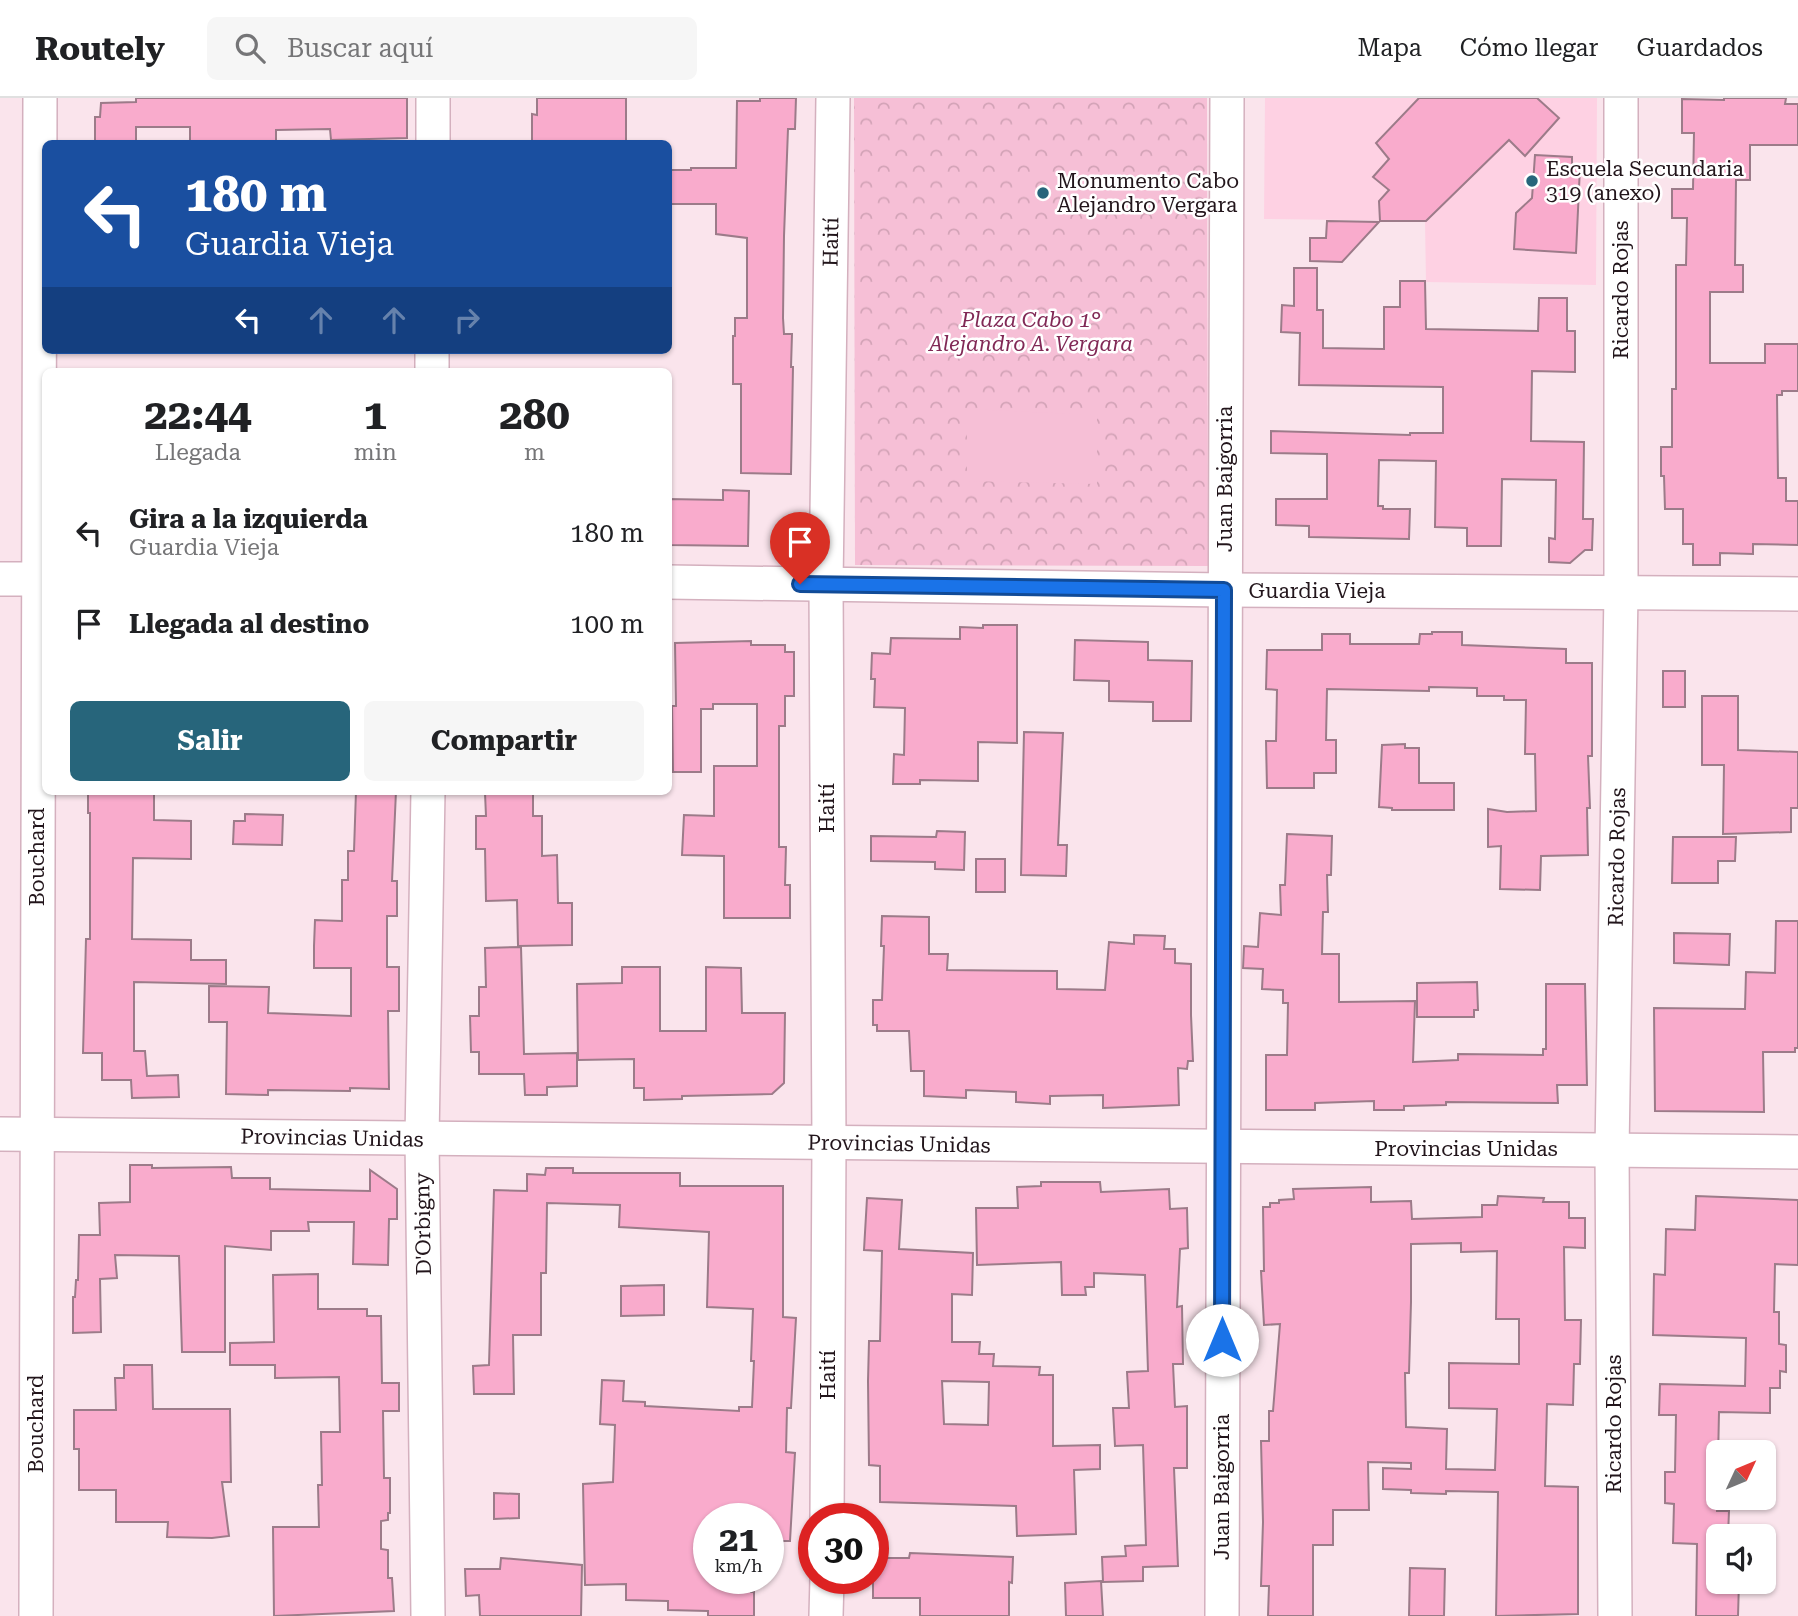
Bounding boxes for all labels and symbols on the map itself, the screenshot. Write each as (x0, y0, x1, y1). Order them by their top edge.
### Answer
place label: Escuela Secundaria 319 (anexo) (1546, 157, 1744, 205)
place label: Monumento Cabo Alejandro Vergara (1057, 169, 1239, 217)
marker: Escuela Secundaria 319 (anexo) (1524, 173, 1540, 189)
marker: Monumento Cabo Alejandro Vergara (1035, 185, 1051, 201)
street label: Haití (819, 217, 843, 267)
street label: Ricardo Rojas (1609, 220, 1633, 360)
park label: Plaza Cabo 1° Alejandro A. Vergara (927, 308, 1133, 356)
street label: Juan Baigorria (1213, 405, 1237, 552)
pin (770, 512, 830, 584)
street label: Guardia Vieja (1248, 579, 1386, 603)
street label: Haití (815, 783, 839, 833)
street label: Ricardo Rojas (1604, 787, 1630, 927)
street label: Bouchard (25, 807, 49, 906)
street label: Provincias Unidas (240, 1124, 424, 1152)
street label: Provincias Unidas (807, 1130, 991, 1158)
street label: Provincias Unidas (1374, 1137, 1558, 1161)
street label: D'Orbigny (410, 1172, 436, 1276)
position arrow (1185, 1303, 1259, 1377)
street label: Haití (816, 1350, 840, 1400)
street label: Ricardo Rojas (1602, 1354, 1626, 1494)
street label: Bouchard (24, 1374, 48, 1473)
street label: Juan Baigorria (1210, 1413, 1234, 1560)
north arrow (1706, 1440, 1776, 1510)
speed limit sign: 30 (798, 1503, 889, 1594)

